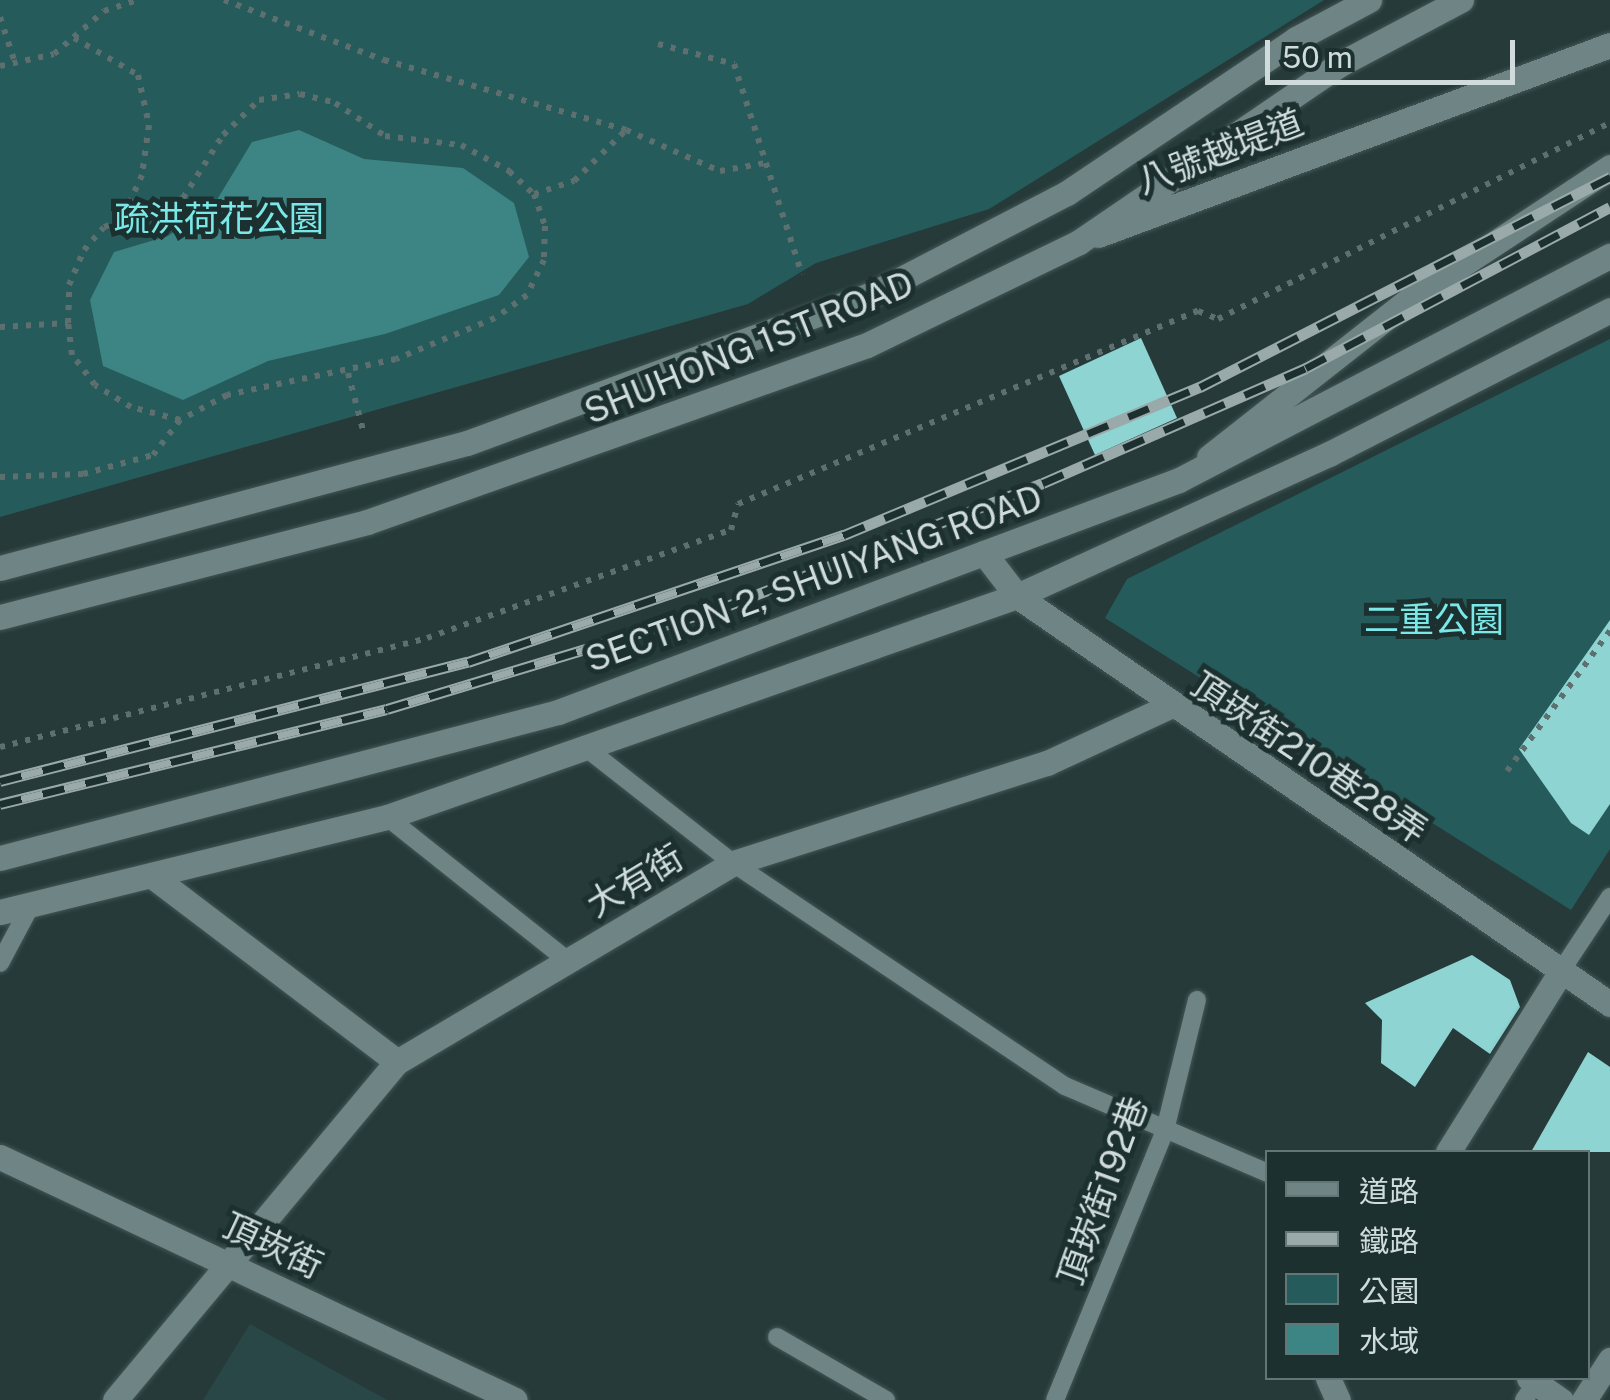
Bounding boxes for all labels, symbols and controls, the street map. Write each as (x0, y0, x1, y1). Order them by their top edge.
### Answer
scale bar (1270, 20, 1520, 82)
text: 50 m (1282, 39, 1353, 75)
street label: 八號越堤道 (1131, 101, 1309, 203)
park label: 疏洪荷花公園 (114, 198, 324, 240)
street label: SHUHONG 1ST ROAD (578, 263, 920, 433)
street label: SECTION 2, SHUIYANG ROAD (580, 477, 1048, 681)
park label: 二重公園 (1364, 599, 1504, 641)
street label: 頂崁街210巷28弄 (1183, 664, 1435, 852)
street label: 大有街 (579, 836, 691, 926)
street label: 頂崁街192巷 (1050, 1091, 1156, 1291)
legend (1265, 1150, 1590, 1380)
text: 道路 (1359, 1173, 1419, 1209)
street label: 頂崁街 (217, 1205, 329, 1287)
text: 鐵路 (1359, 1223, 1419, 1259)
text: 公園 (1359, 1273, 1419, 1309)
text: 水域 (1359, 1323, 1419, 1359)

